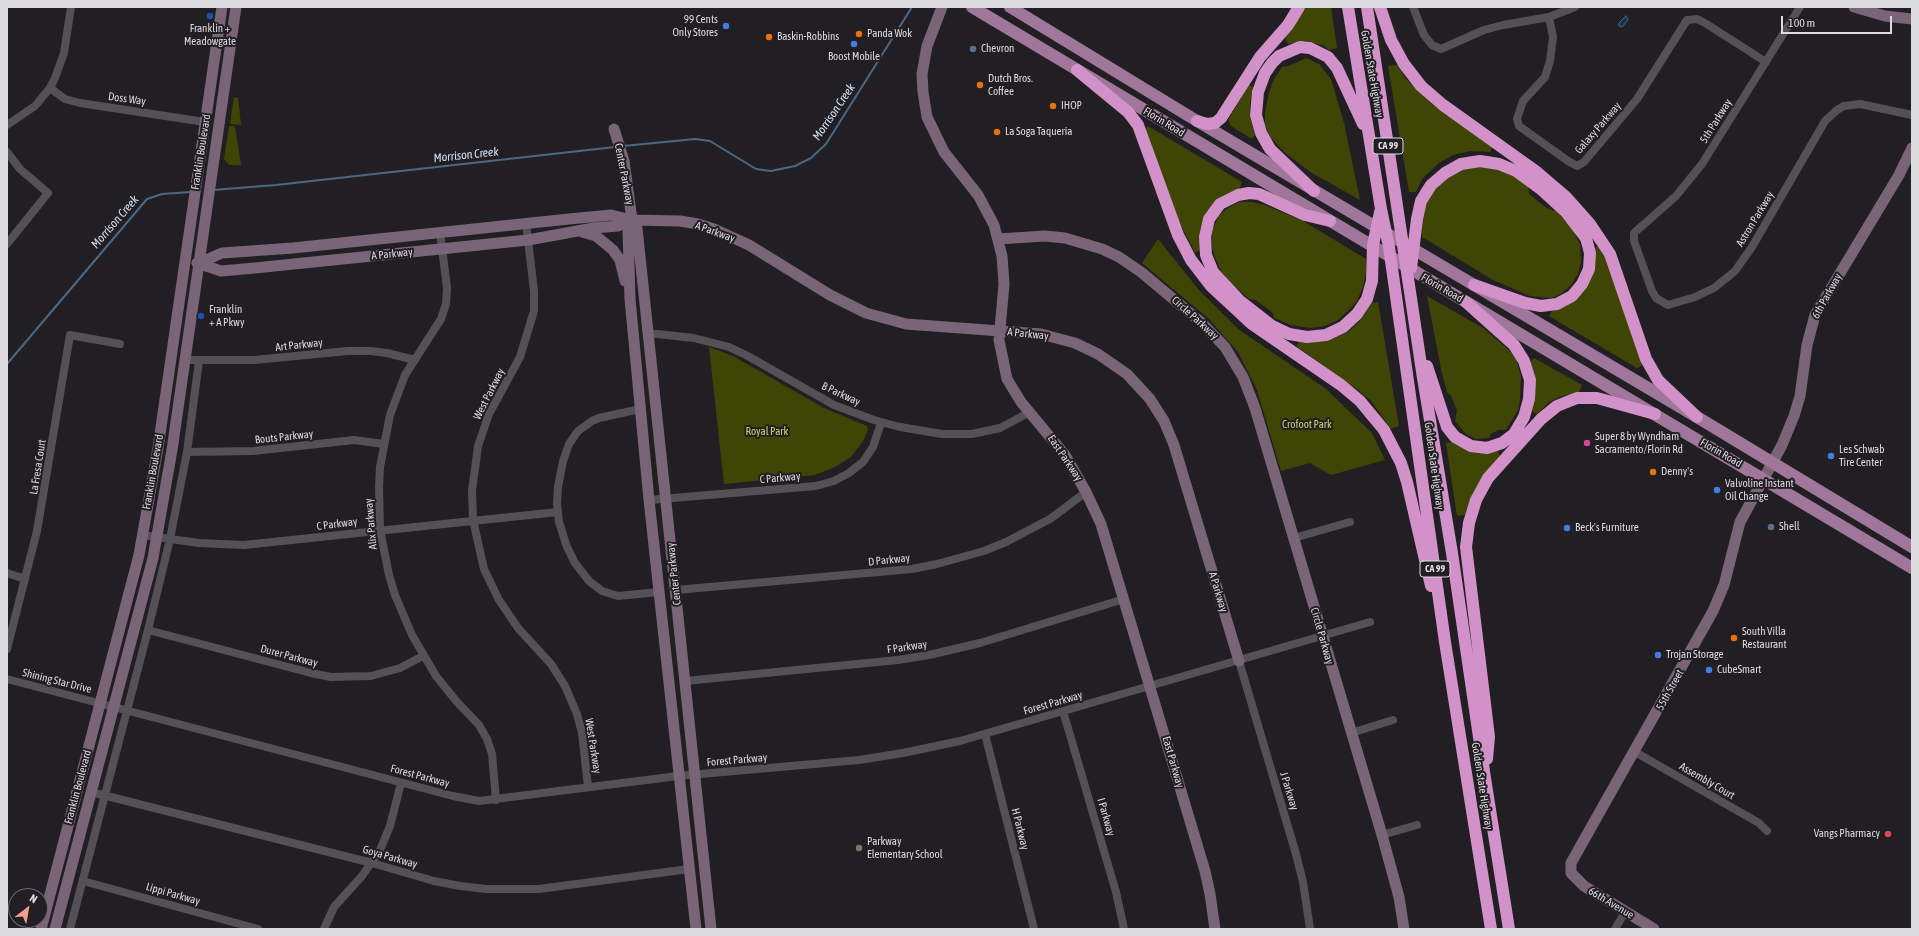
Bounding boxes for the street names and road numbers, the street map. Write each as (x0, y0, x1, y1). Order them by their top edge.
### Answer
street label: Golden State Highway (1358, 29, 1386, 119)
street label: Doss Way (107, 90, 147, 108)
street label: 5th Parkway (1697, 96, 1735, 146)
street label: Galaxy Parkway (1572, 100, 1624, 156)
street label: Florin Road (1141, 104, 1187, 140)
street label: Franklin Boulevard (189, 113, 213, 191)
road number: CA 99 (1373, 138, 1403, 154)
street label: Center Parkway (612, 142, 636, 206)
street label: Astron Parkway (1733, 189, 1777, 249)
street label: A Parkway (693, 219, 737, 245)
street label: A Parkway (371, 245, 413, 263)
street label: Florin Road (1419, 271, 1465, 305)
street label: 6th Parkway (1809, 271, 1845, 321)
street label: Circle Parkway (1169, 293, 1221, 343)
street label: A Parkway (1007, 325, 1049, 343)
street label: Art Parkway (275, 336, 323, 354)
street label: West Parkway (470, 366, 508, 422)
street label: B Parkway (820, 379, 862, 409)
street label: Golden State Highway (1421, 421, 1447, 511)
street label: Bouts Parkway (254, 427, 314, 447)
street label: East Parkway (1045, 432, 1085, 484)
street label: Franklin Boulevard (140, 433, 166, 511)
street label: Florin Road (1698, 436, 1744, 470)
street label: La Fresa Court (27, 439, 49, 495)
street label: C Parkway (759, 470, 801, 486)
street label: Alix Parkway (362, 498, 380, 550)
street label: C Parkway (316, 515, 358, 533)
street label: Center Parkway (664, 542, 684, 606)
street label: D Parkway (867, 551, 911, 569)
road number: CA 99 (1420, 561, 1450, 577)
street label: A Parkway (1206, 570, 1230, 614)
street label: Circle Parkway (1308, 606, 1336, 666)
street label: F Parkway (886, 638, 928, 656)
street label: Durer Parkway (259, 642, 319, 670)
street label: Shining Star Drive (21, 666, 93, 696)
street label: 55th Street (1653, 667, 1687, 713)
street label: Forest Parkway (1022, 688, 1084, 718)
street label: West Parkway (582, 717, 604, 775)
street label: East Parkway (1159, 735, 1187, 789)
street label: Golden State Highway (1469, 741, 1495, 831)
street label: Franklin Boulevard (62, 748, 94, 826)
street label: Forest Parkway (706, 751, 768, 769)
street label: Assembly Court (1677, 760, 1737, 802)
street label: Forest Parkway (389, 762, 451, 790)
street label: J Parkway (1277, 770, 1301, 812)
street label: I Parkway (1094, 797, 1118, 837)
street label: H Parkway (1008, 807, 1032, 851)
street label: Goya Parkway (361, 843, 419, 871)
street label: Lippi Parkway (144, 880, 202, 908)
street label: 66th Avenue (1586, 884, 1636, 922)

